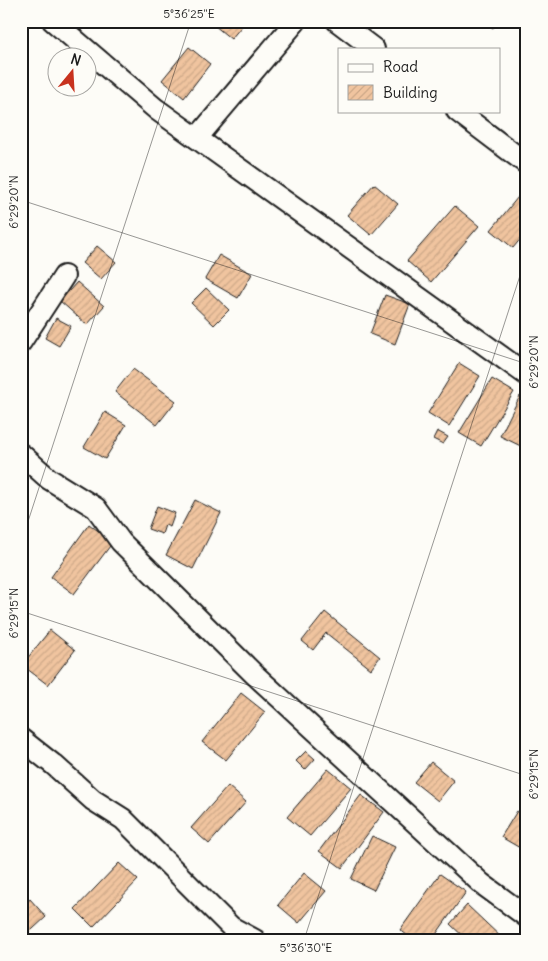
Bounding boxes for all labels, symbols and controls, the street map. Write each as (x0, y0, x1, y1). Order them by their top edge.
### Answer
text: 5°36'25"E (163, 6, 215, 21)
north arrow (48, 48, 98, 98)
legend (338, 48, 500, 112)
text: N (69, 50, 83, 70)
text: Road (383, 57, 418, 76)
text: Building (383, 83, 438, 102)
text: 6°29'20"N (6, 175, 21, 229)
text: 6°29'20"N (526, 335, 541, 389)
text: 6°29'15"N (6, 588, 21, 638)
text: 6°29'15"N (526, 749, 541, 799)
text: 5°36'30"E (280, 940, 332, 955)

